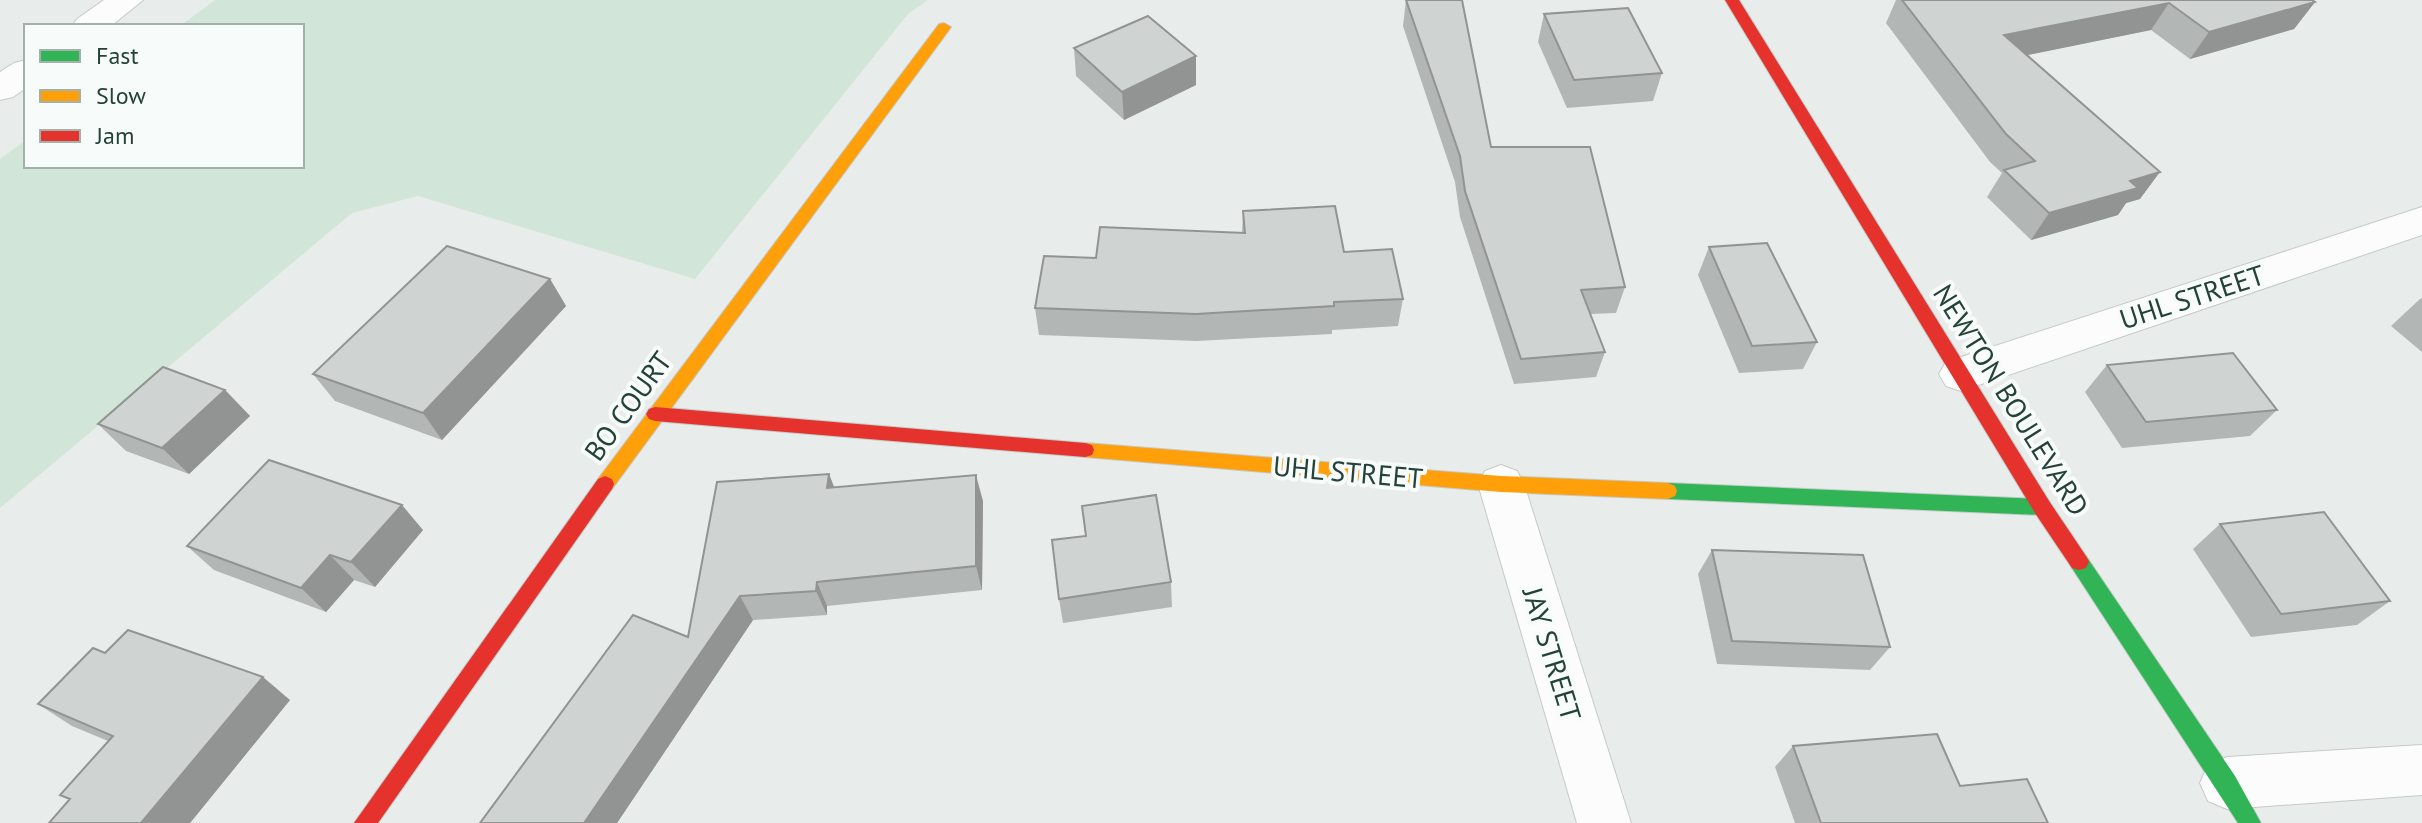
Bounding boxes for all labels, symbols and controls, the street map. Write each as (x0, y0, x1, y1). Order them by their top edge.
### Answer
legend (24, 24, 304, 168)
text: Fast (96, 40, 139, 71)
text: Slow (96, 80, 146, 111)
text: Jam (95, 120, 134, 151)
street label: UHL STREET (2115, 256, 2270, 337)
street label: NEWTON BOULEVARD (1925, 277, 2098, 522)
street label: BO COURT (576, 343, 680, 468)
street label: UHL STREET (1271, 447, 1425, 497)
street label: JAY STREET (1514, 582, 1590, 726)

